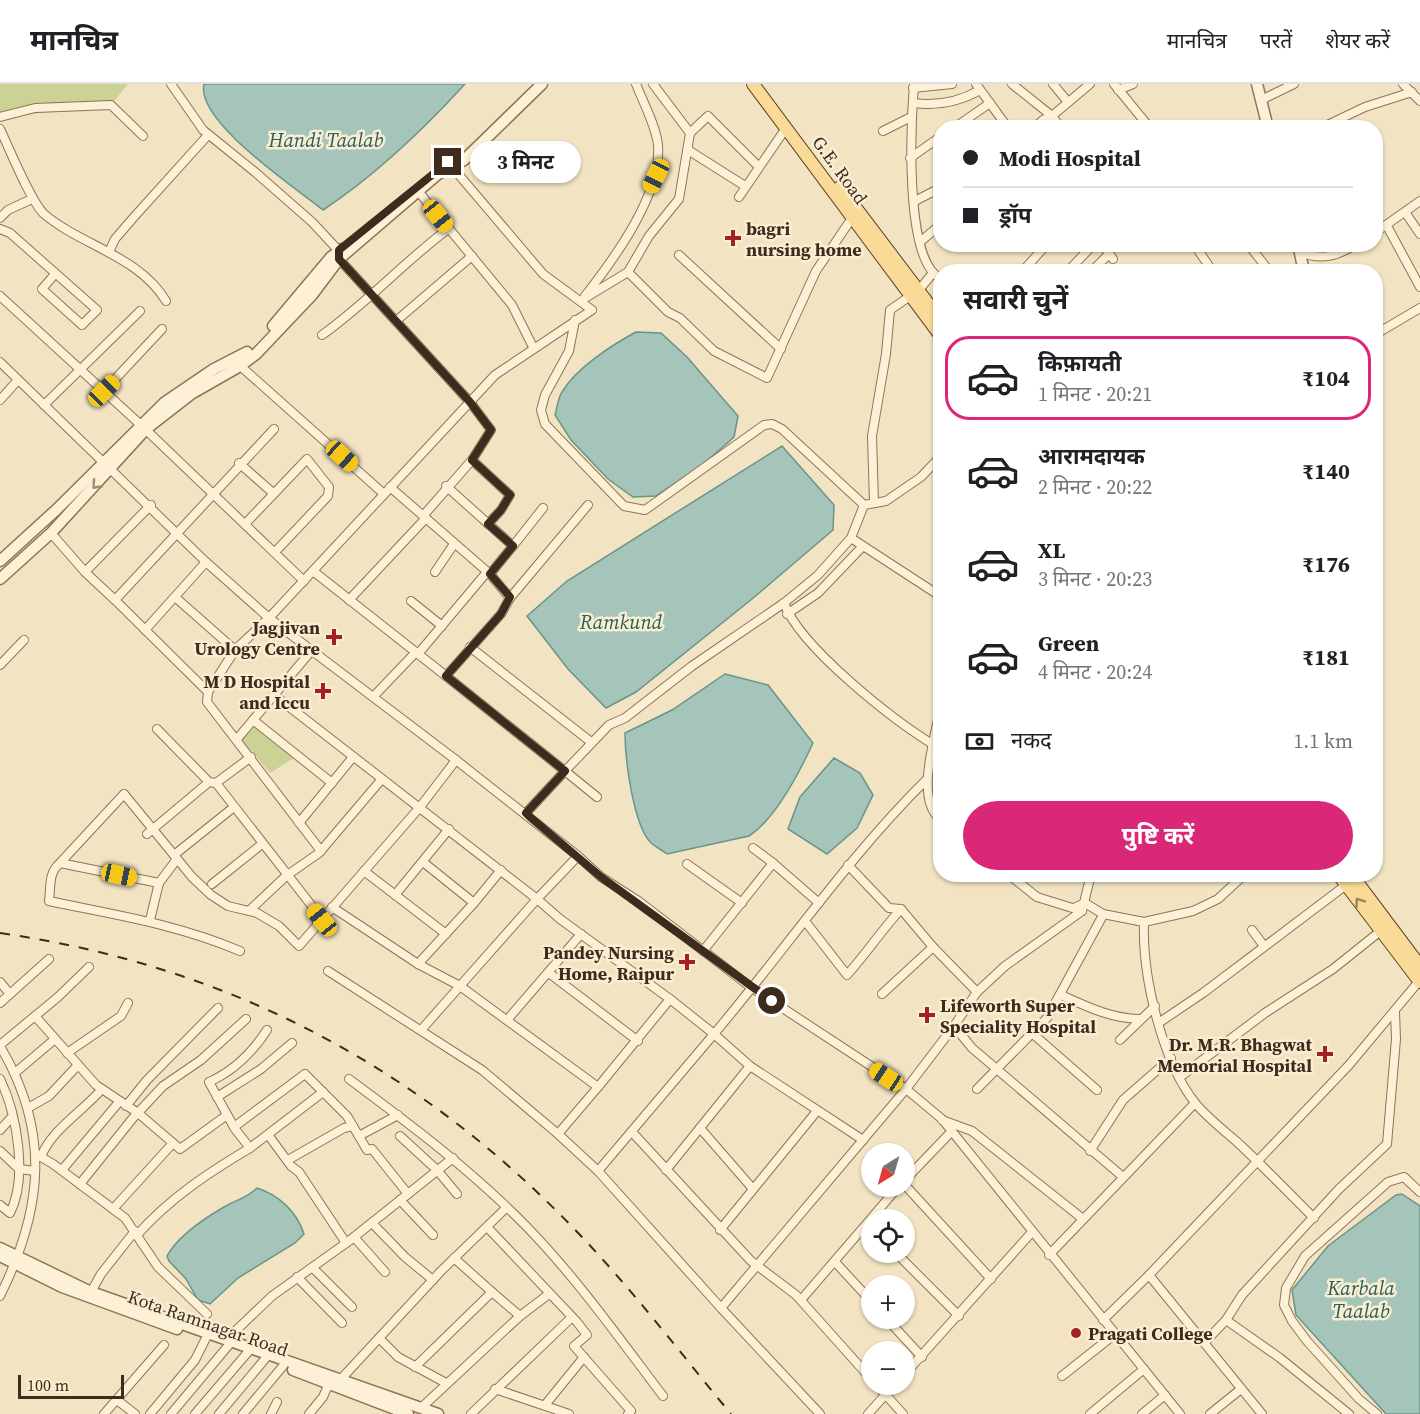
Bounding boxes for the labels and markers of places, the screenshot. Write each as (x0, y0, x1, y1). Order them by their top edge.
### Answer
place label: bagri nursing home (746, 216, 862, 262)
marker: bagri nursing home (724, 229, 742, 247)
place label: Jagjivan Urology Centre (194, 615, 320, 661)
marker: Jagjivan Urology Centre (325, 628, 343, 646)
place label: M D Hospital and Iccu (204, 669, 310, 715)
marker: M D Hospital and Iccu (314, 682, 332, 700)
place label: Pandey Nursing Home, Raipur (543, 940, 675, 986)
marker: Pandey Nursing Home, Raipur (678, 953, 696, 971)
place label: Lifeworth Super Speciality Hospital (940, 993, 1096, 1039)
marker: Lifeworth Super Speciality Hospital (918, 1006, 936, 1024)
place label: Dr. M.R. Bhagwat Memorial Hospital (1157, 1032, 1313, 1078)
marker: Dr. M.R. Bhagwat Memorial Hospital (1316, 1045, 1334, 1063)
place label: Pragati College (1088, 1321, 1213, 1346)
marker: Pragati College (1069, 1326, 1083, 1340)

